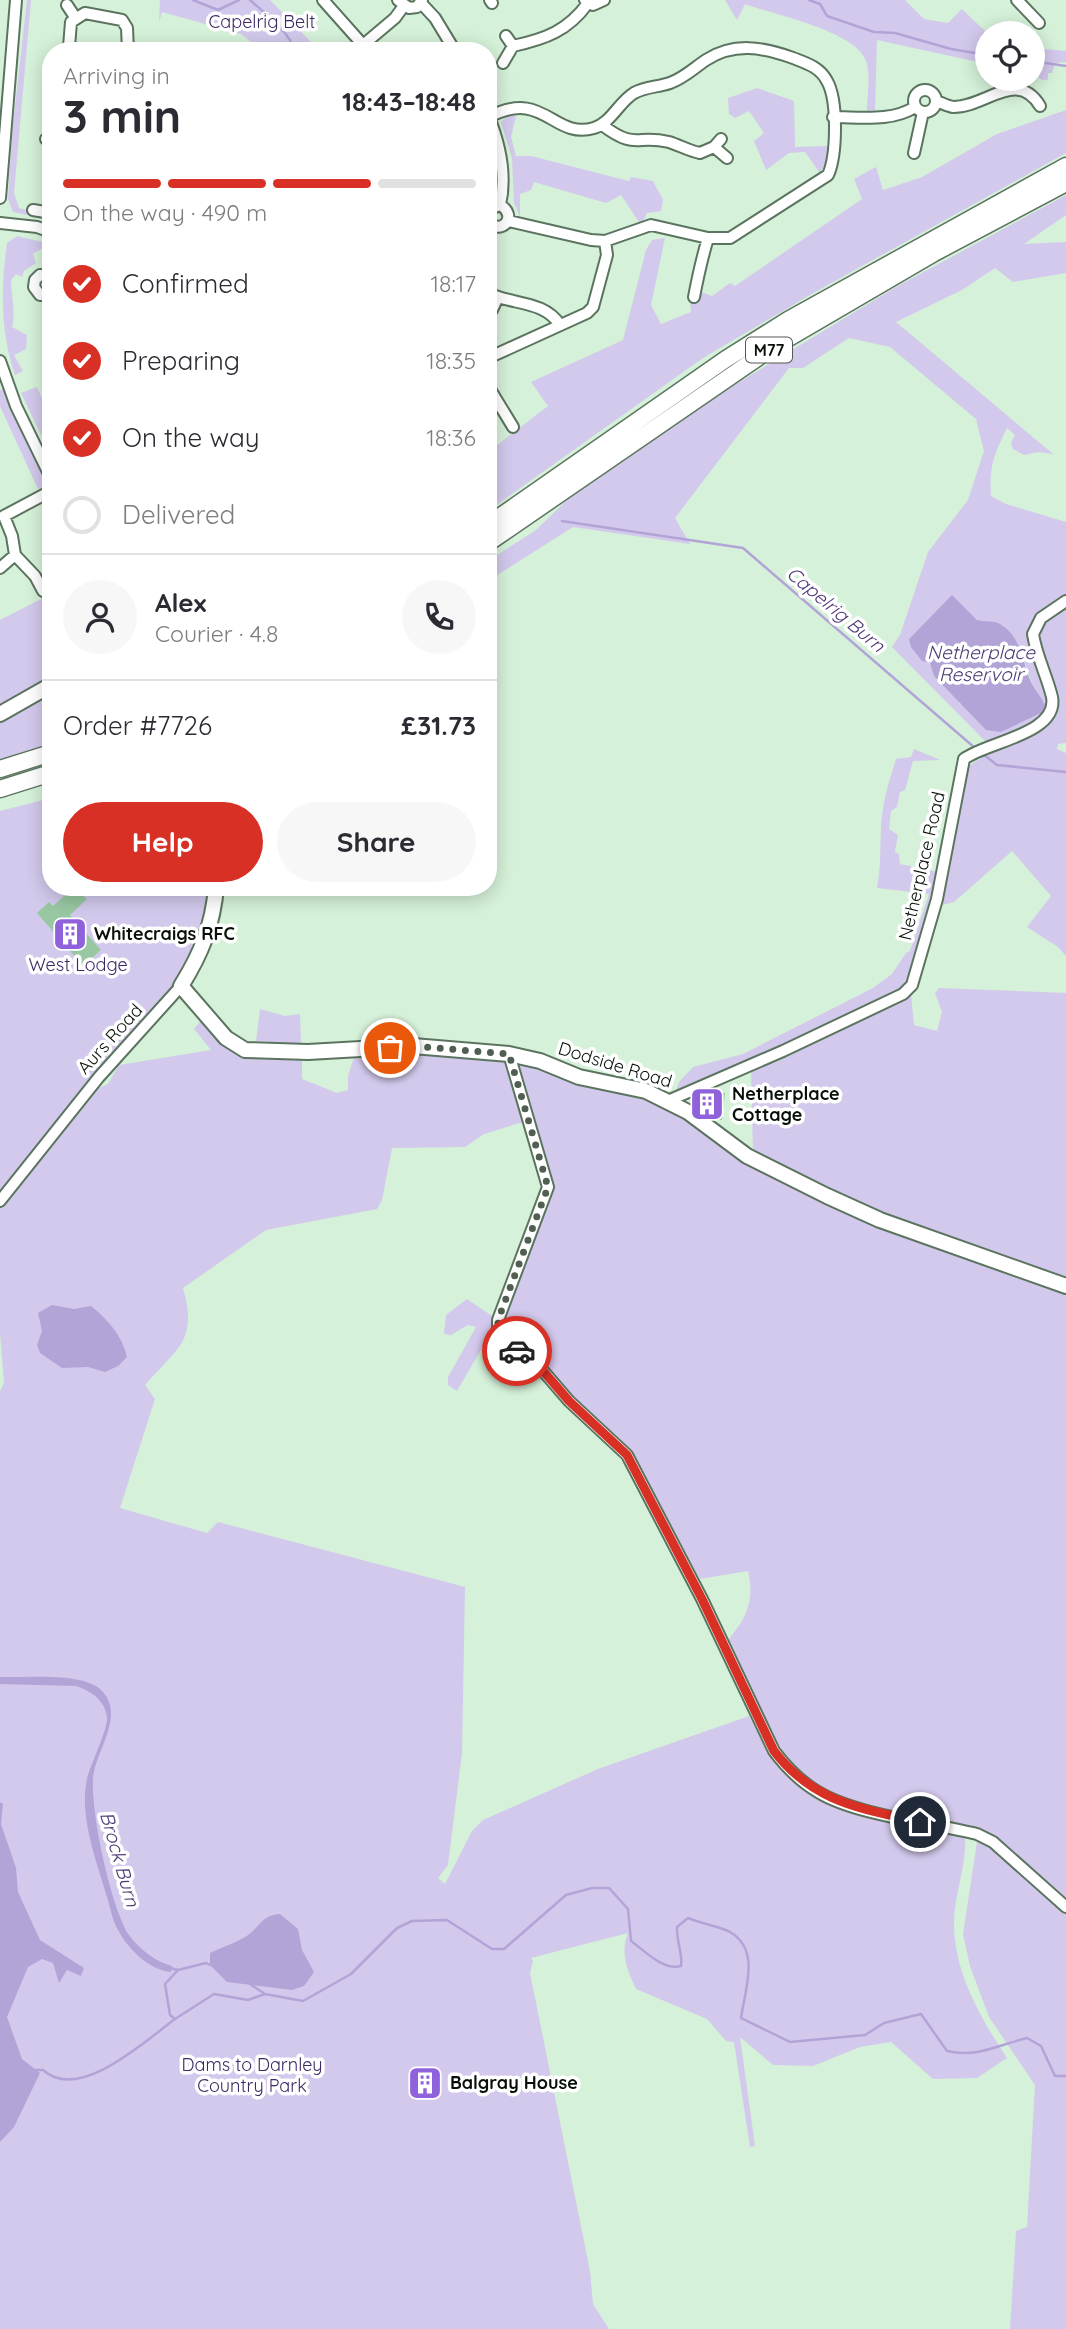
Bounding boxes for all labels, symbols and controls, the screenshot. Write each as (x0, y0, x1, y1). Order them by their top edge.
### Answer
park label: Capelrig Belt (209, 10, 315, 33)
map controls (975, 21, 1045, 91)
button: locate (975, 21, 1045, 91)
text: Arriving in (63, 61, 170, 90)
text: 18:43–18:48 (342, 85, 476, 118)
text: 3 min (63, 87, 181, 145)
text: On the way · 490 m (63, 198, 267, 227)
icon: check (63, 265, 101, 303)
text: Confirmed (122, 267, 249, 300)
text: 18:17 (430, 269, 476, 298)
road number: M77 (746, 338, 792, 362)
icon: check (63, 342, 101, 380)
text: Preparing (122, 344, 240, 377)
text: 18:35 (426, 346, 476, 375)
icon: check (63, 419, 101, 457)
text: On the way (122, 421, 260, 454)
text: 18:36 (426, 423, 476, 452)
text: Delivered (122, 498, 235, 531)
water label: Capelrig Burn (782, 561, 891, 658)
button: person (63, 580, 137, 654)
button: phone (402, 580, 476, 654)
text: Alex (155, 586, 206, 619)
text: Courier · 4.8 (155, 619, 278, 648)
water label: Netherplace Reservoir (927, 640, 1036, 686)
text: Order #7726 (63, 709, 212, 742)
text: £31.73 (401, 709, 476, 742)
street label: Netherplace Road (893, 789, 950, 942)
button: Help (63, 802, 263, 882)
button: Share (277, 802, 476, 882)
building icon: Whitecraigs RFC (51, 915, 89, 953)
place label: Whitecraigs RFC (94, 922, 235, 945)
park label: West Lodge (28, 953, 128, 976)
street label: Aurs Road (72, 999, 147, 1079)
pin (360, 1018, 420, 1078)
icon: bag (371, 1029, 409, 1067)
street label: Dodside Road (555, 1036, 675, 1093)
place label: Netherplace Cottage (732, 1082, 840, 1126)
building icon: Netherplace Cottage (688, 1085, 726, 1123)
courier (482, 1316, 552, 1386)
icon: car (498, 1332, 536, 1370)
pin (890, 1792, 950, 1852)
icon: home (901, 1803, 939, 1841)
water label: Brock Burn (95, 1809, 145, 1910)
park label: Dams to Darnley Country Park (182, 2053, 322, 2097)
building icon: Balgray House (406, 2064, 444, 2102)
place label: Balgray House (450, 2071, 578, 2094)

